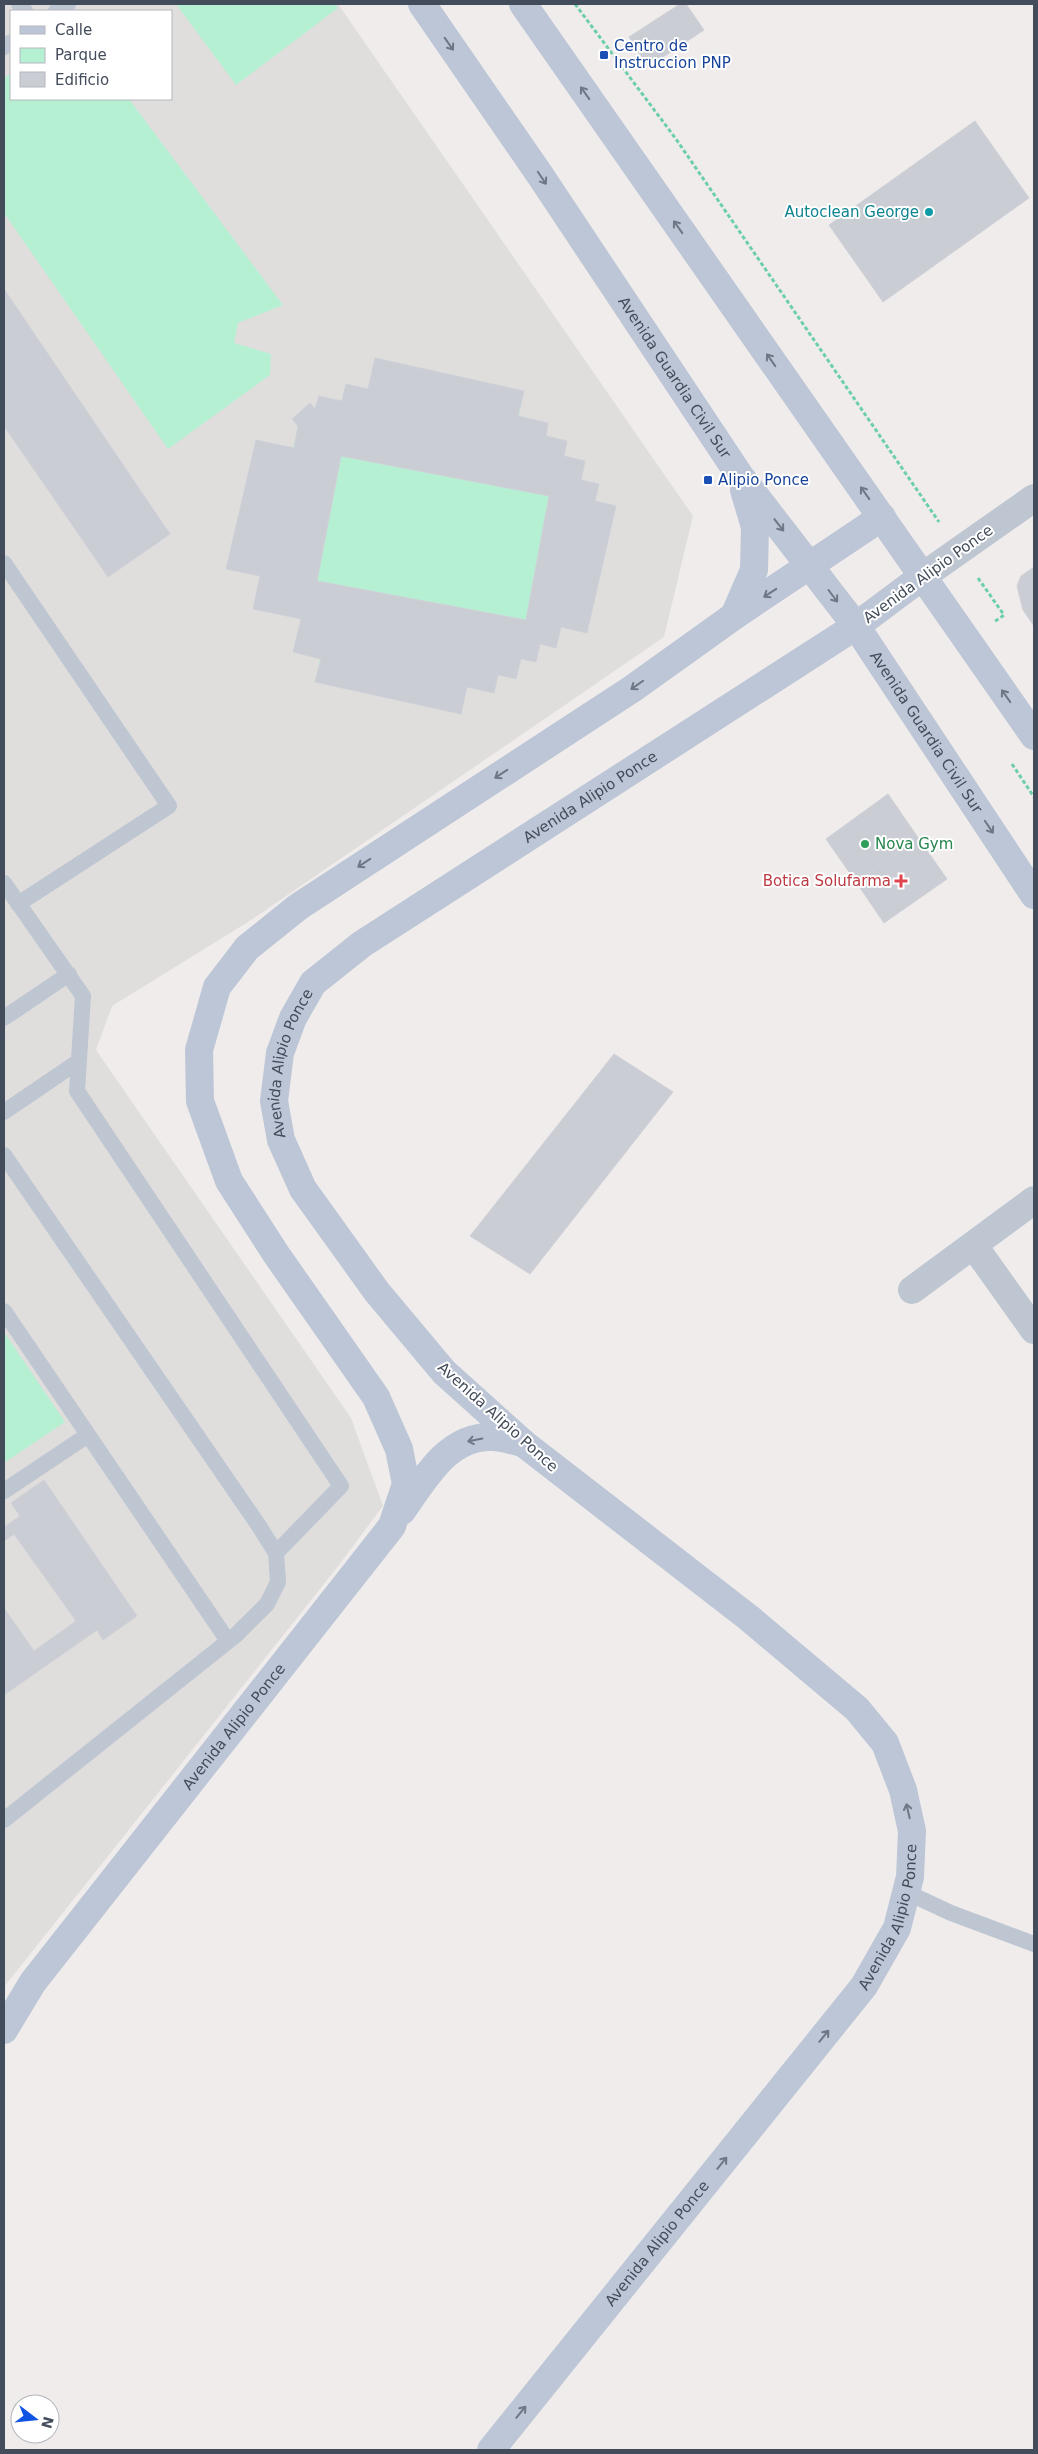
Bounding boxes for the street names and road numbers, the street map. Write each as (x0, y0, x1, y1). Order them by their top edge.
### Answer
street label: Avenida Guardia Civil Sur (614, 293, 735, 463)
street label: Avenida Alipio Ponce (860, 521, 996, 627)
street label: Avenida Guardia Civil Sur (866, 648, 987, 817)
street label: Avenida Alipio Ponce (520, 747, 661, 847)
street label: Avenida Alipio Ponce (265, 986, 317, 1140)
street label: Avenida Alipio Ponce (434, 1358, 562, 1476)
street label: Avenida Alipio Ponce (179, 1660, 289, 1793)
street label: Avenida Alipio Ponce (855, 1843, 920, 1993)
street label: Avenida Alipio Ponce (601, 2177, 713, 2310)

